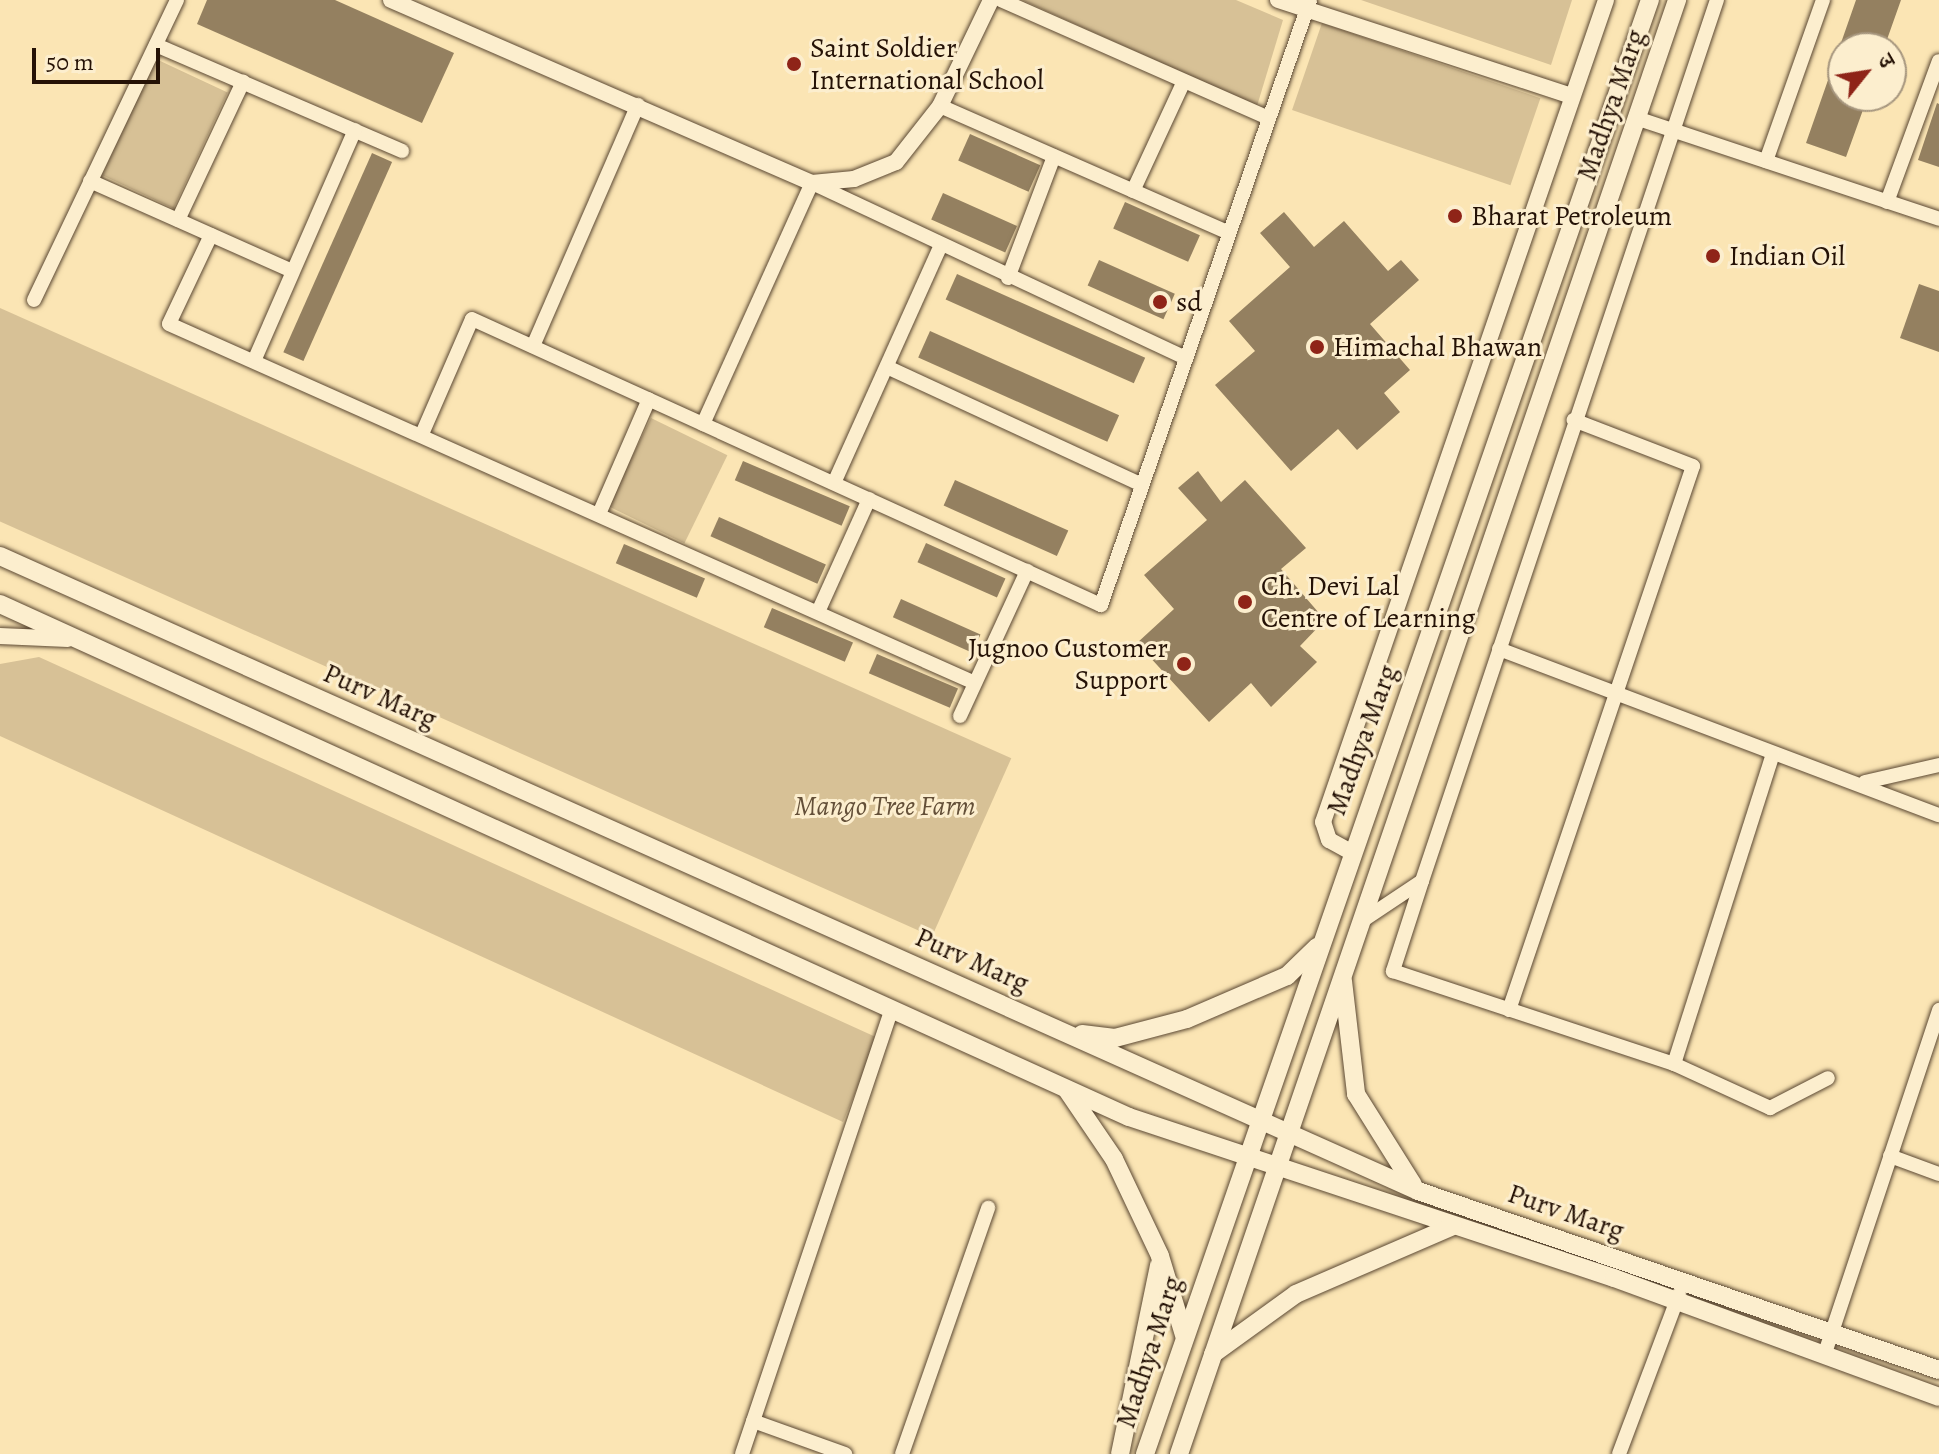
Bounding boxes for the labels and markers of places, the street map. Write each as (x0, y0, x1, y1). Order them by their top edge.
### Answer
place label: Saint Soldier International School (810, 31, 1044, 97)
marker: Saint Soldier International School (785, 55, 803, 73)
place label: Bharat Petroleum (1471, 199, 1672, 233)
marker: Bharat Petroleum (1446, 207, 1464, 225)
place label: Indian Oil (1729, 239, 1845, 273)
marker: Indian Oil (1704, 247, 1722, 265)
place label: sd (1176, 285, 1202, 319)
marker: sd (1151, 293, 1169, 311)
place label: Himachal Bhawan (1333, 330, 1542, 364)
marker: Himachal Bhawan (1308, 338, 1326, 356)
place label: Ch. Devi Lal Centre of Learning (1261, 569, 1475, 635)
marker: Ch. Devi Lal Centre of Learning (1236, 593, 1254, 611)
place label: Jugnoo Customer Support (968, 631, 1168, 697)
marker: Jugnoo Customer Support (1175, 655, 1193, 673)

